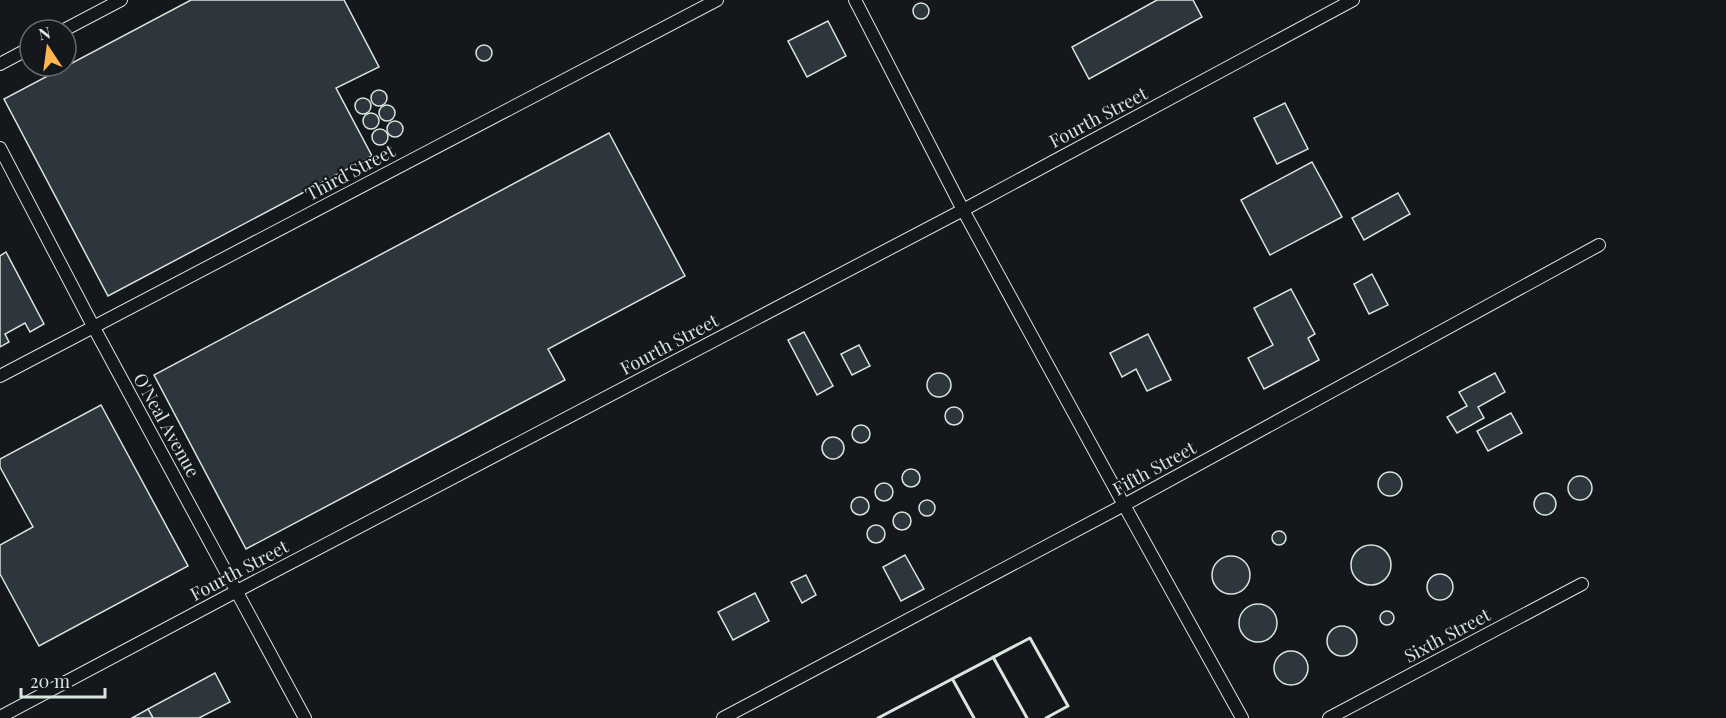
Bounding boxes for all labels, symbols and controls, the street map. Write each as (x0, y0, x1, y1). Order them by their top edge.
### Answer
north arrow (18, 18, 78, 78)
text: N (37, 21, 53, 44)
street label: Fourth Street (1045, 81, 1152, 153)
street label: Third Street (301, 138, 399, 206)
street label: Fourth Street (616, 308, 723, 380)
street label: O'Neal Avenue (128, 369, 206, 481)
street label: Fifth Street (1108, 435, 1200, 501)
street label: Fourth Street (186, 534, 293, 606)
street label: Sixth Street (1400, 602, 1495, 668)
scale bar (21, 661, 105, 699)
text: 20 m (30, 669, 70, 693)

